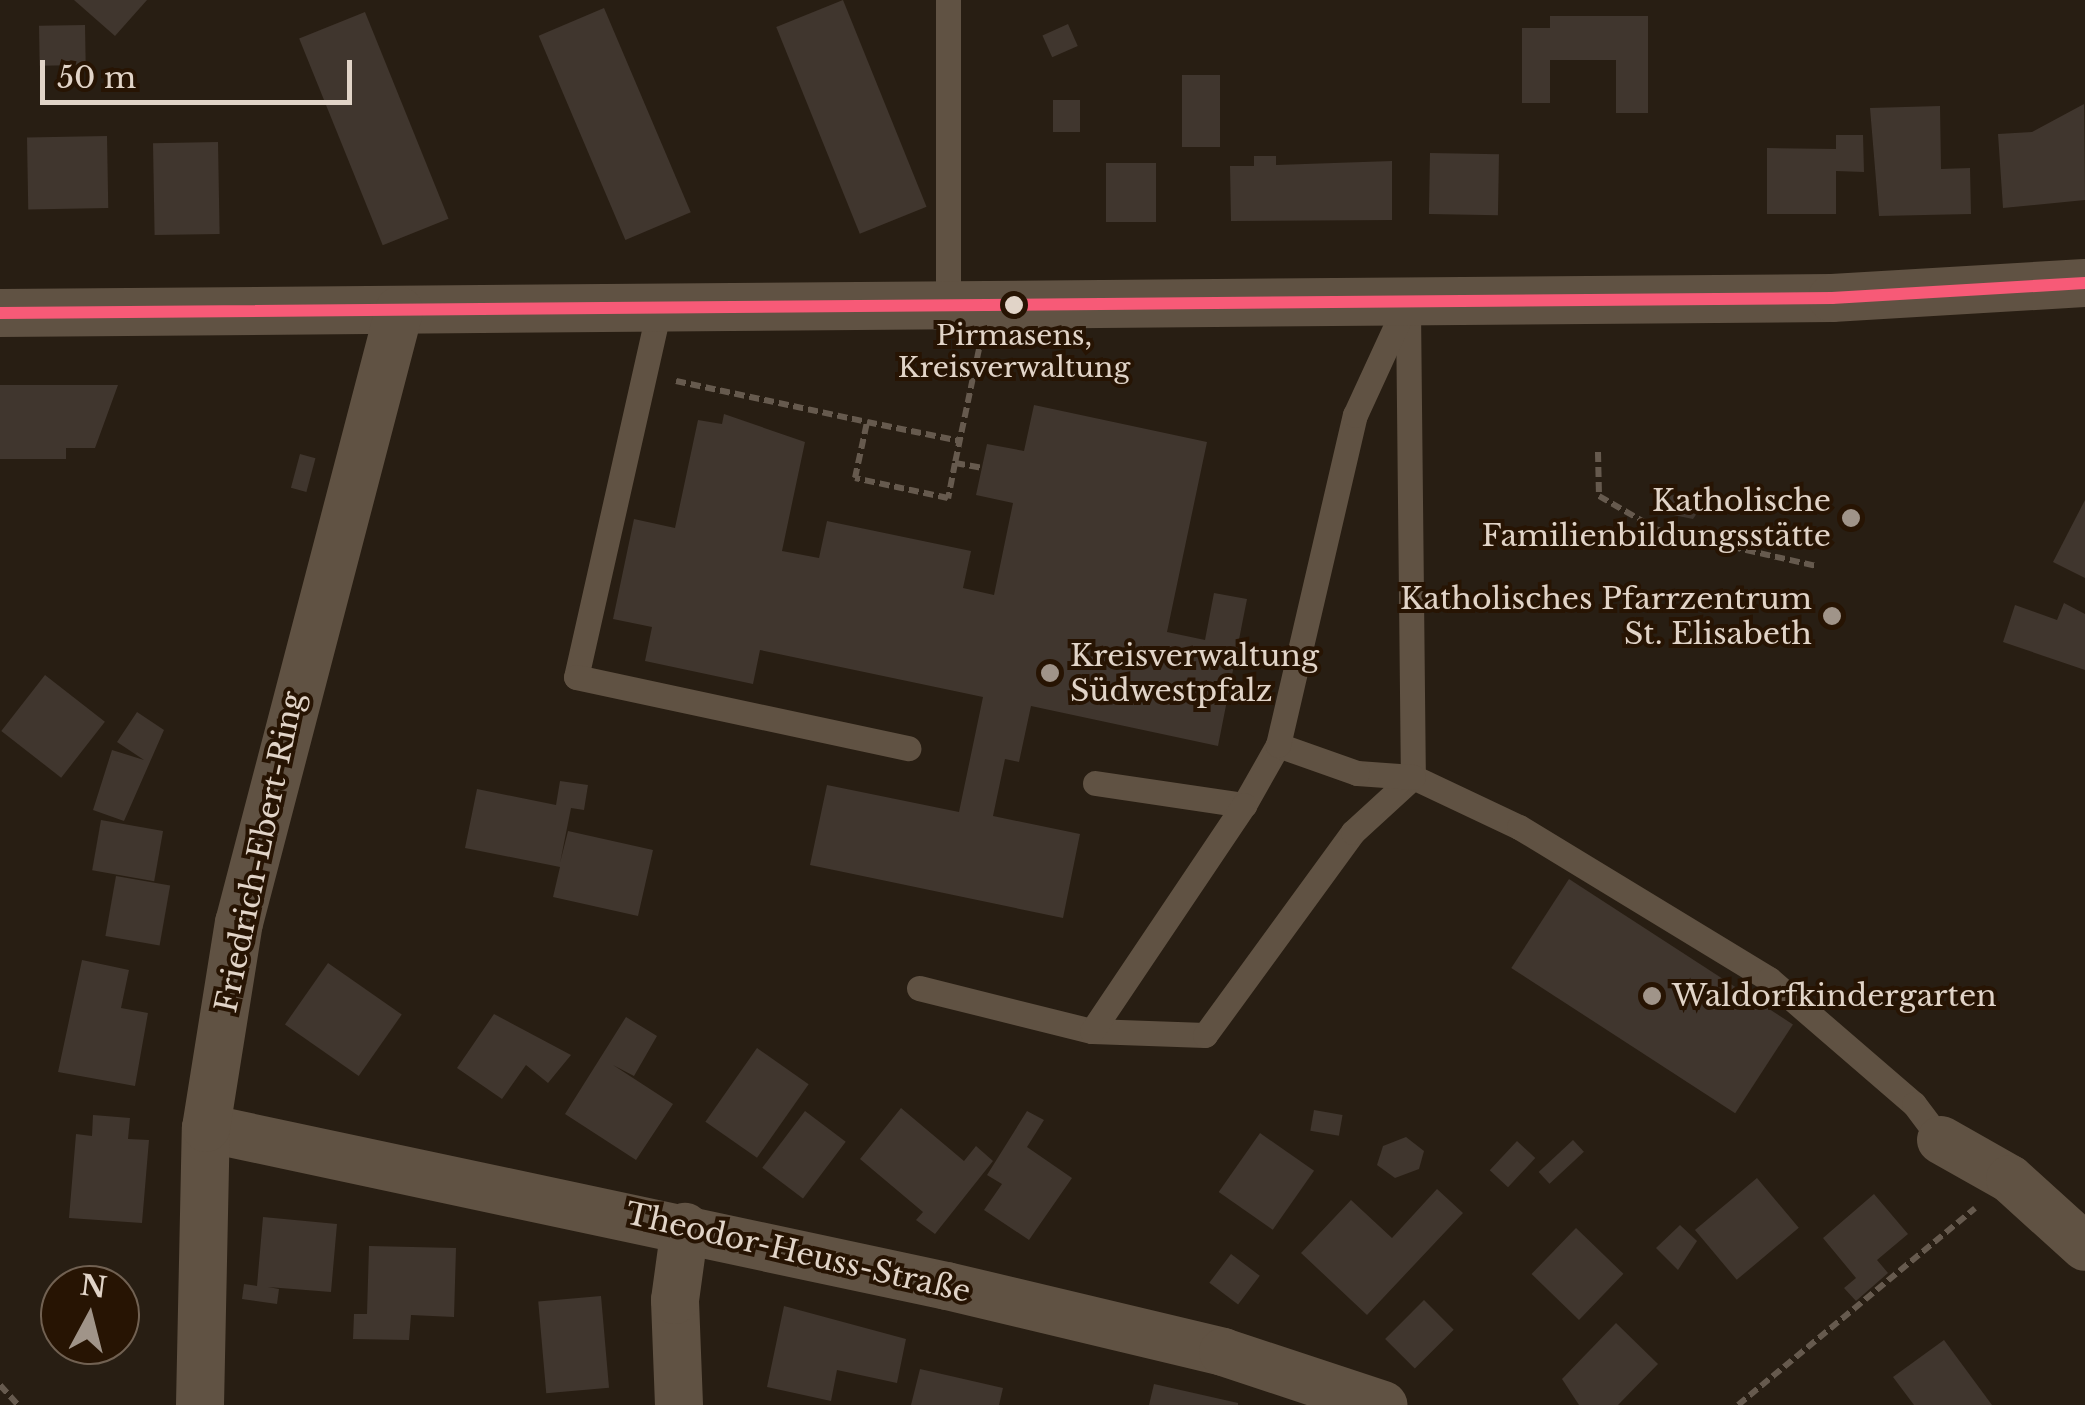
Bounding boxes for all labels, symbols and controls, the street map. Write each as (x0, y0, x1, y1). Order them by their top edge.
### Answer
scale bar (45, 40, 358, 102)
text: 50 m (57, 59, 136, 96)
marker: Pirmasens, Kreisverwaltung (1004, 295, 1024, 315)
place label: Pirmasens, Kreisverwaltung (898, 319, 1130, 385)
place label: Katholische Familienbildungsstätte (1481, 483, 1831, 554)
marker: Katholische Familienbildungsstätte (1840, 507, 1862, 529)
place label: Katholisches Pfarrzentrum St. Elisabeth (1400, 581, 1812, 652)
marker: Katholisches Pfarrzentrum St. Elisabeth (1821, 605, 1843, 627)
place label: Kreisverwaltung Südwestpfalz (1070, 638, 1319, 708)
marker: Kreisverwaltung Südwestpfalz (1039, 662, 1061, 684)
street label: Friedrich-Ebert-Ring (208, 688, 312, 1016)
place label: Waldorfkindergarten (1672, 978, 1997, 1014)
marker: Waldorfkindergarten (1641, 985, 1663, 1007)
street label: Theodor-Heuss-Straße (622, 1196, 974, 1310)
north arrow (40, 1265, 140, 1365)
text: N (78, 1268, 109, 1306)

